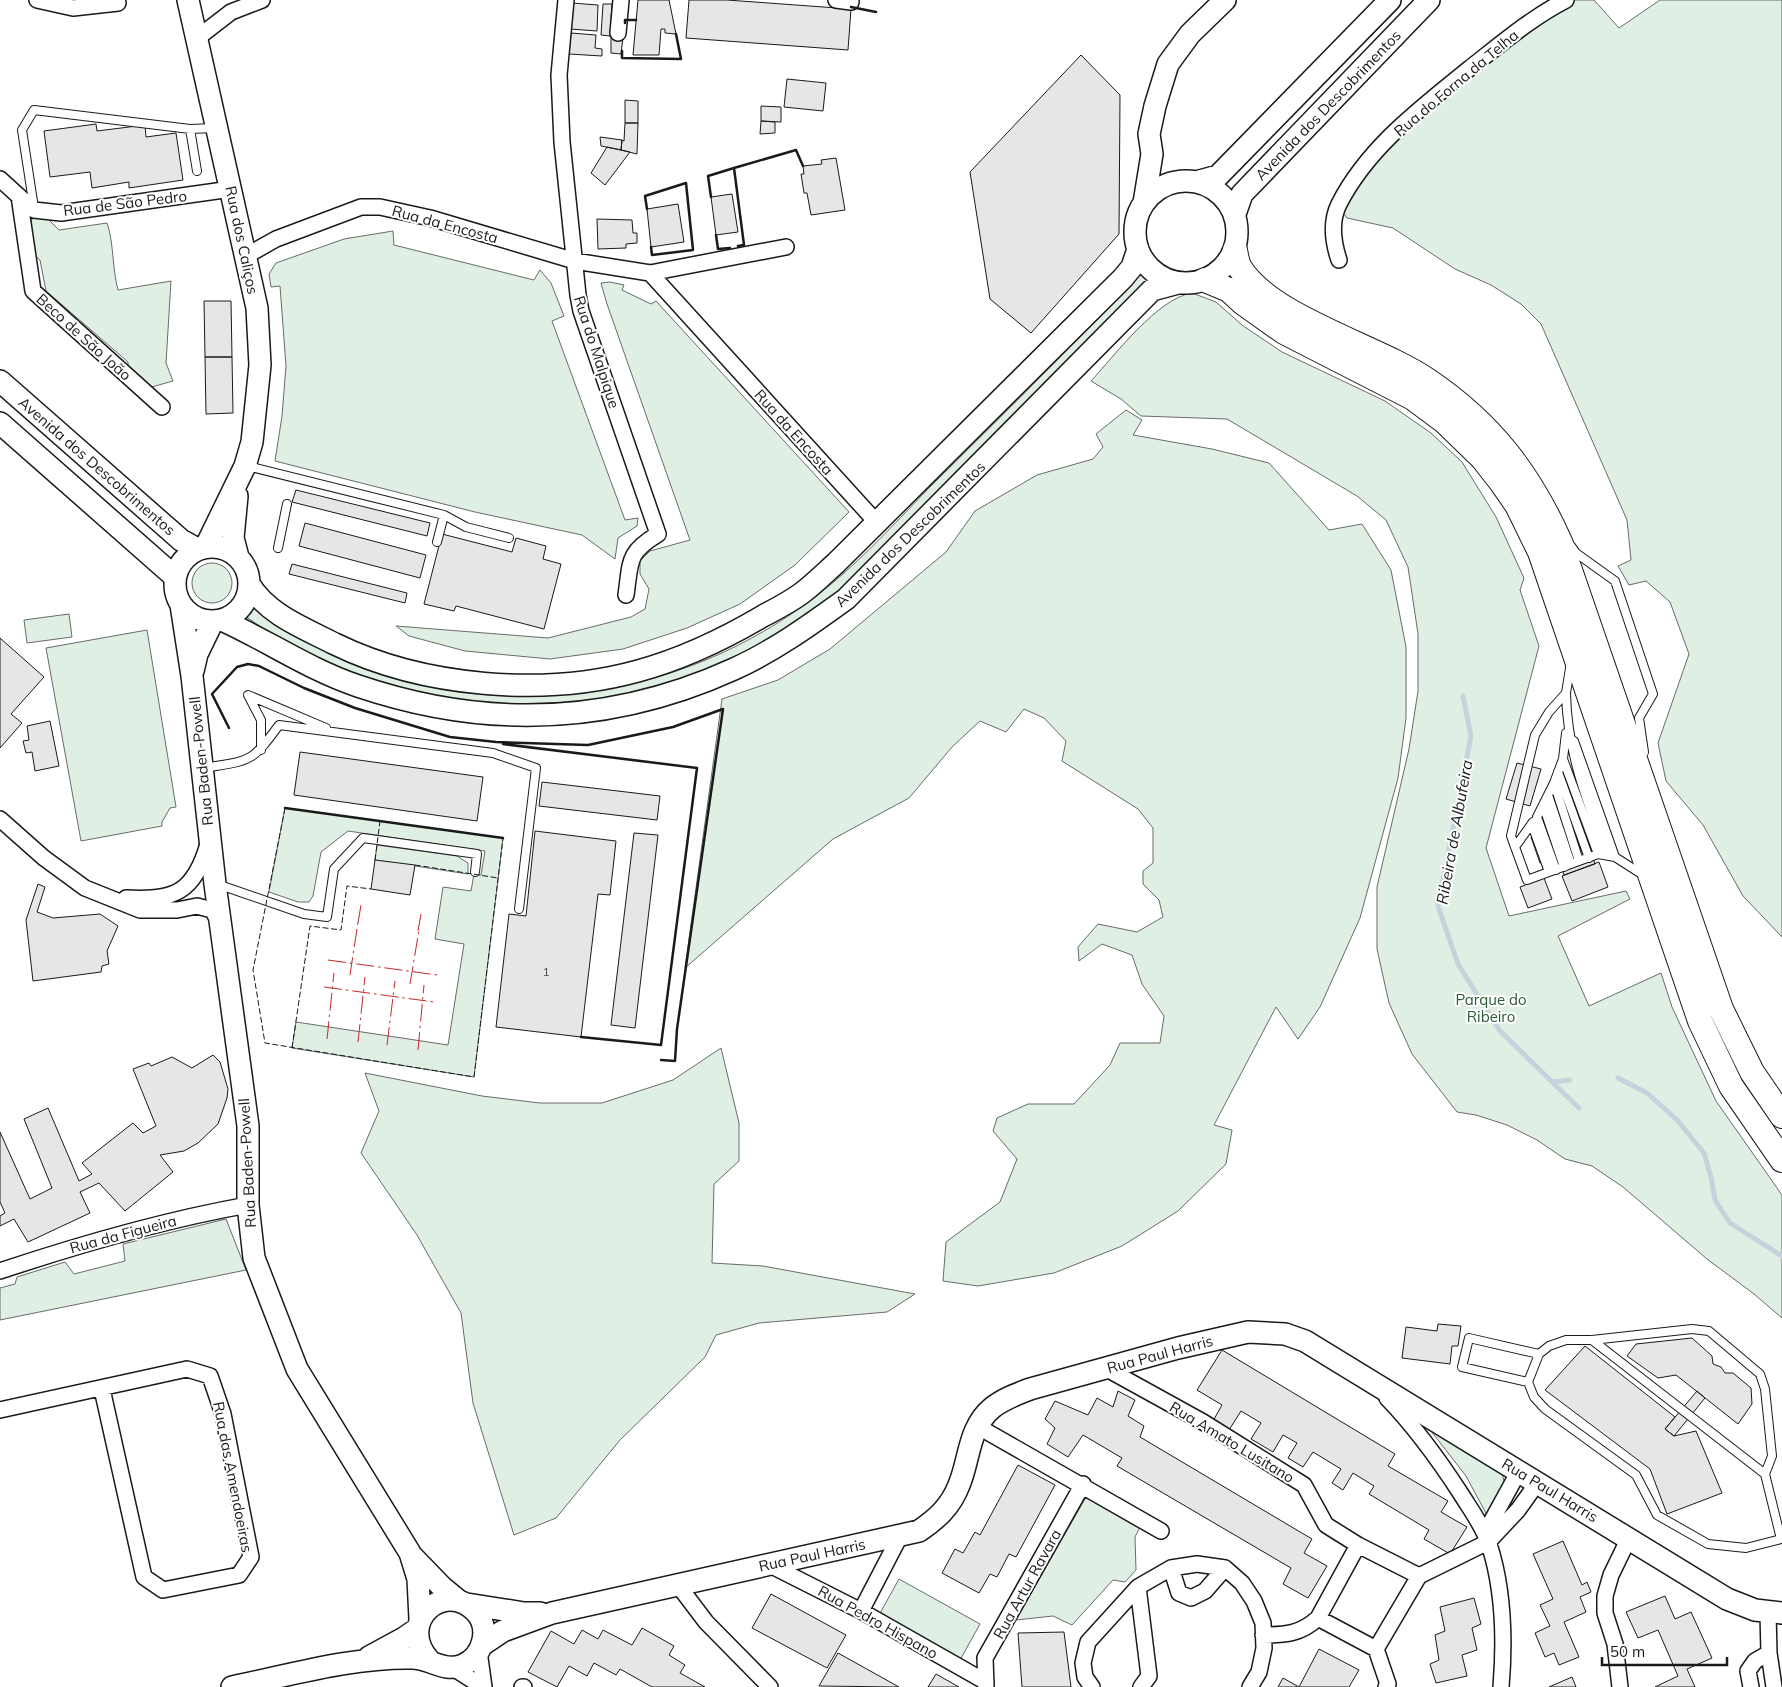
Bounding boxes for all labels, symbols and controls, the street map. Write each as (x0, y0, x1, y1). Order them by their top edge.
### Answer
street label: Rua do Forna da Telha (1390, 25, 1522, 141)
street label: Avenida dos Descobrimentos (1251, 26, 1405, 184)
street label: Rua dos Caliços (221, 184, 263, 296)
street label: Rua de São Pedro (62, 186, 188, 220)
street label: Rua da Encosta (390, 201, 500, 247)
street label: Beco de São João (33, 289, 135, 385)
street label: Rua do Malpique (570, 293, 624, 411)
street label: Rua da Encosta (750, 385, 838, 479)
street label: Avenida dos Descobrimentos (15, 393, 179, 539)
street label: Avenida dos Descobrimentos (831, 457, 989, 611)
street label: Rua Baden-Powell (185, 696, 217, 826)
water label: Ribeira de Albufeira (1431, 758, 1477, 906)
house number: 1 (542, 964, 550, 979)
park label: Parque do Ribeiro (1455, 990, 1527, 1026)
street label: Rua Baden-Powell (234, 1098, 260, 1228)
street label: Rua da Figueira (68, 1211, 178, 1257)
street label: Rua Paul Harris (1105, 1331, 1215, 1377)
street label: Rua Amato Lusitano (1166, 1397, 1298, 1487)
street label: Rua das Amendoeiras (209, 1400, 257, 1554)
street label: Rua Paul Harris (1498, 1454, 1602, 1526)
street label: Rua Artur Ravara (989, 1526, 1065, 1642)
street label: Rua Paul Harris (757, 1534, 867, 1576)
street label: Rua Pedro Hispano (815, 1581, 941, 1663)
scale bar (1602, 1634, 1727, 1666)
text: 50 m (1610, 1642, 1645, 1661)

